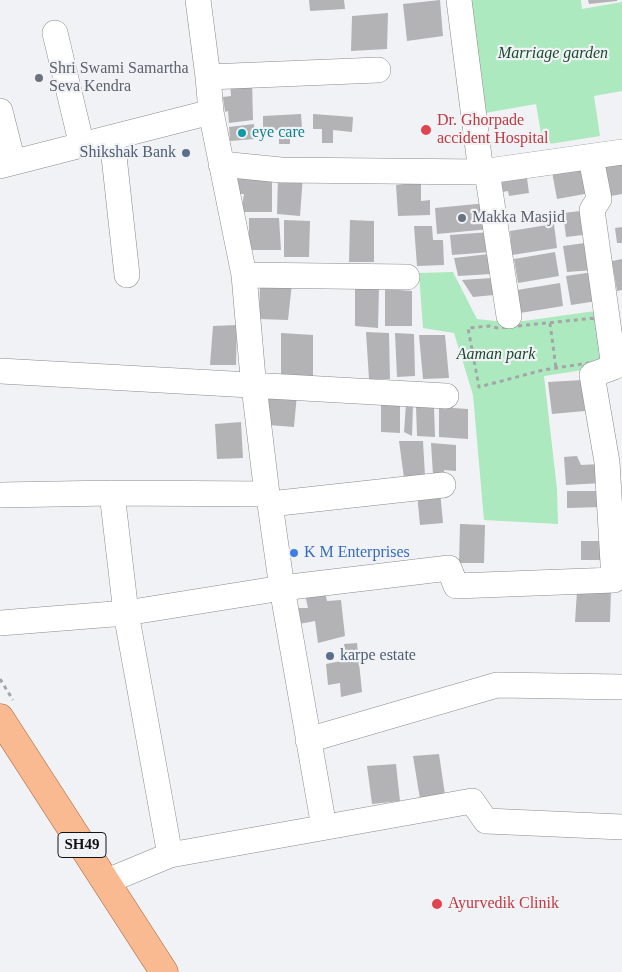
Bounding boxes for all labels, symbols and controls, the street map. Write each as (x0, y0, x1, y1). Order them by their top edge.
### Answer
park label: Marriage garden (498, 44, 608, 64)
place label: Shri Swami Samartha Seva Kendra (49, 59, 189, 97)
marker: Shri Swami Samartha Seva Kendra (33, 72, 45, 84)
place label: Dr. Ghorpade accident Hospital (437, 111, 549, 149)
place label: eye care (252, 123, 305, 143)
marker: Dr. Ghorpade accident Hospital (419, 123, 433, 137)
marker: eye care (236, 127, 248, 139)
place label: Shikshak Bank (80, 143, 176, 163)
marker: Shikshak Bank (180, 147, 192, 159)
place label: Makka Masjid (472, 208, 565, 228)
marker: Makka Masjid (456, 212, 468, 224)
park label: Aaman park (457, 345, 535, 365)
place label: K M Enterprises (304, 543, 410, 563)
marker: K M Enterprises (288, 547, 300, 559)
place label: karpe estate (340, 646, 416, 666)
marker: karpe estate (324, 650, 336, 662)
road number: SH49 (58, 832, 106, 858)
place label: Ayurvedik Clinik (448, 894, 559, 914)
marker: Ayurvedik Clinik (430, 897, 444, 911)

